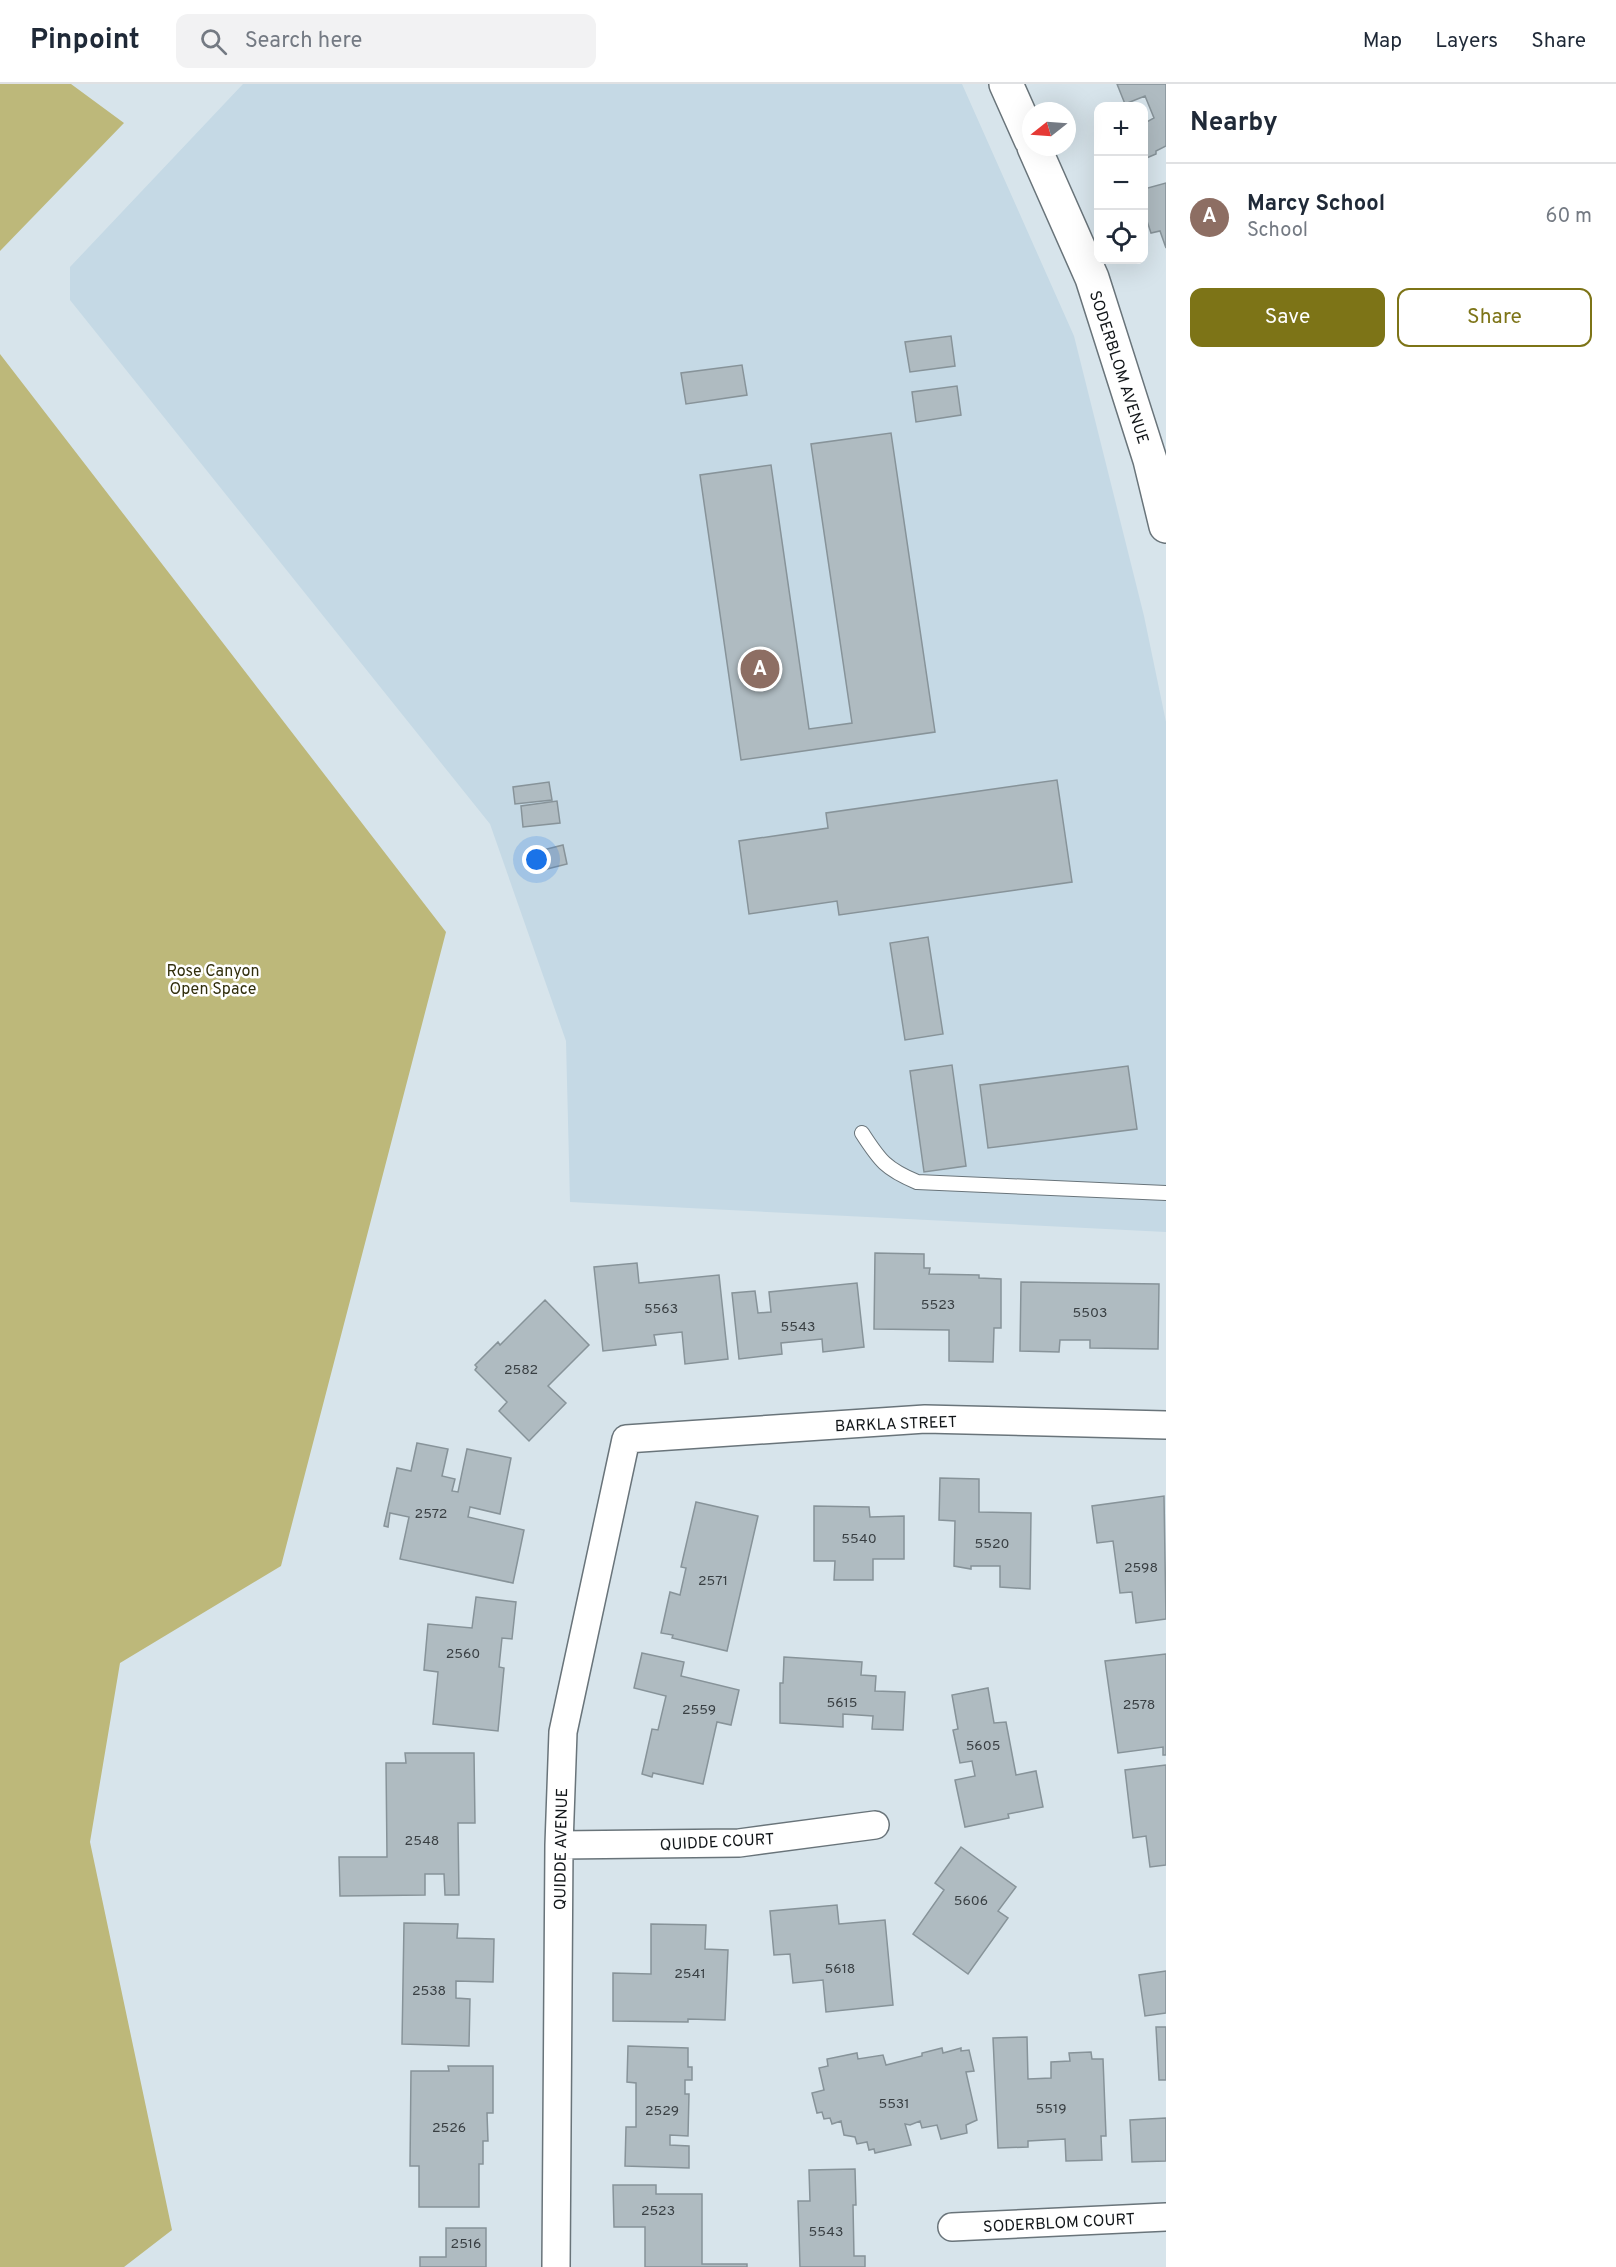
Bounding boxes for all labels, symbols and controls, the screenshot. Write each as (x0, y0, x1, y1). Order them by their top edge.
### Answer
search box (176, 14, 596, 68)
text: Pinpoint (30, 23, 140, 59)
icon: search (197, 25, 230, 58)
text: Search here (245, 28, 362, 55)
text: Map (1363, 28, 1402, 55)
text: Layers (1435, 28, 1498, 55)
text: Share (1531, 28, 1586, 55)
north arrow (1022, 102, 1076, 156)
map controls (1094, 102, 1148, 264)
button: + (1094, 102, 1148, 156)
text: Nearby (1190, 107, 1278, 140)
button: − (1094, 156, 1148, 210)
text: Marcy School (1247, 191, 1385, 218)
text: A (1202, 204, 1217, 230)
text: 60 m (1546, 204, 1592, 230)
button: locate (1094, 210, 1148, 264)
text: School (1247, 218, 1308, 244)
street label: SODERBLOM AVENUE (1084, 288, 1152, 447)
button: Save (1190, 288, 1385, 347)
button: Share (1397, 288, 1592, 347)
pin: A (740, 646, 780, 692)
your location (522, 845, 551, 874)
park label: Rose Canyon Open Space (167, 962, 259, 1000)
house number: 5523 (921, 1297, 955, 1314)
house number: 5563 (644, 1301, 678, 1318)
house number: 5503 (1073, 1305, 1107, 1322)
house number: 5543 (781, 1319, 815, 1336)
house number: 2582 (504, 1362, 538, 1379)
street label: BARKLA STREET (835, 1413, 958, 1437)
house number: 2572 (415, 1506, 447, 1523)
house number: 5540 (841, 1531, 877, 1548)
house number: 5520 (975, 1536, 1009, 1553)
house number: 2598 (1124, 1560, 1158, 1577)
house number: 2571 (698, 1573, 728, 1590)
house number: 2560 (446, 1646, 480, 1663)
house number: 5615 (827, 1695, 857, 1712)
house number: 2578 (1123, 1697, 1155, 1714)
house number: 2559 (682, 1702, 716, 1719)
house number: 5605 (966, 1738, 1000, 1755)
street label: QUIDDE AVENUE (551, 1788, 573, 1910)
street label: QUIDDE COURT (659, 1830, 775, 1856)
house number: 2548 (405, 1833, 439, 1850)
house number: 5606 (954, 1893, 988, 1910)
house number: 5618 (825, 1961, 855, 1978)
house number: 2541 (674, 1966, 706, 1983)
house number: 2538 (412, 1983, 446, 2000)
house number: 5531 (878, 2096, 910, 2113)
house number: 5519 (1036, 2101, 1066, 2118)
house number: 2529 (645, 2103, 679, 2120)
house number: 2526 (432, 2120, 466, 2137)
house number: 2523 (641, 2203, 675, 2220)
street label: SODERBLOM COURT (983, 2210, 1136, 2238)
house number: 5543 (809, 2224, 843, 2241)
house number: 2516 (451, 2236, 481, 2253)

